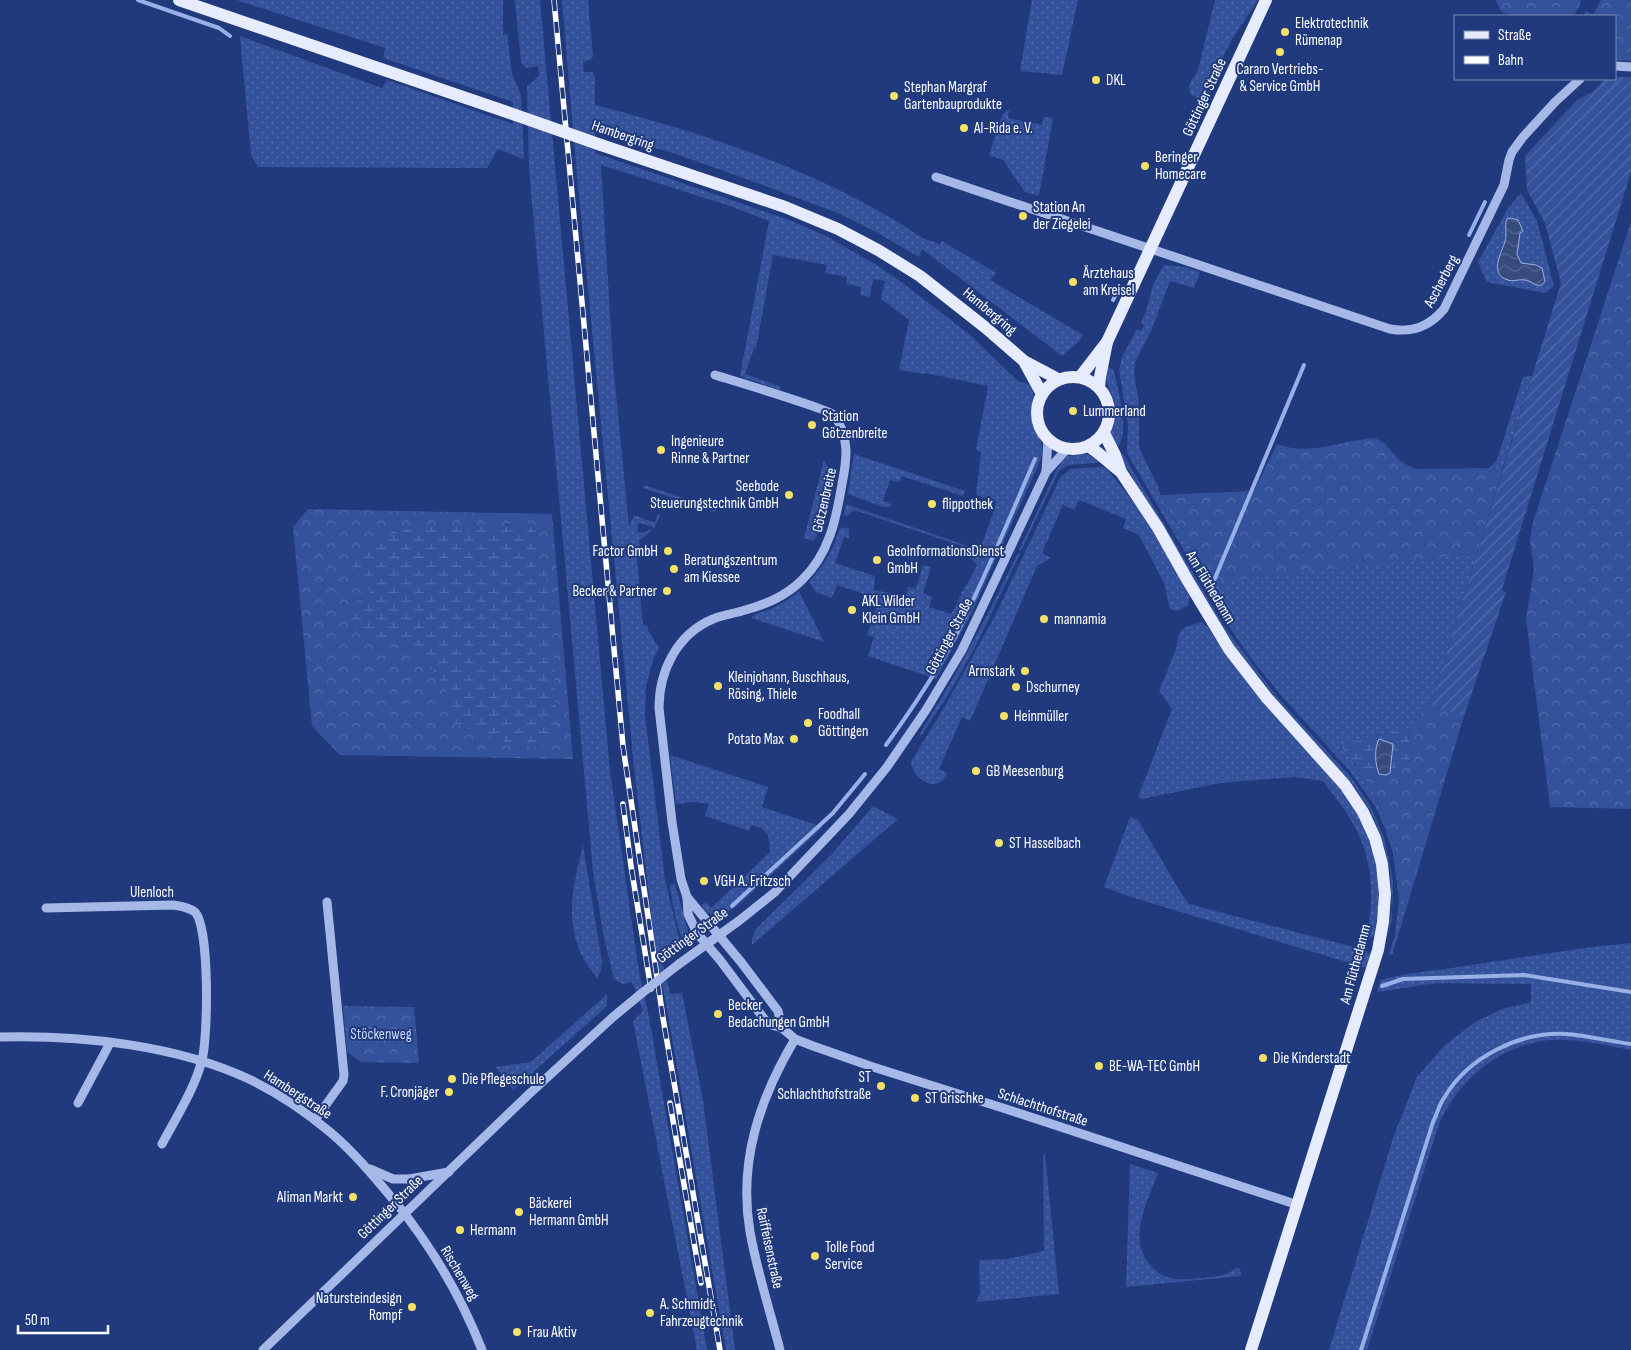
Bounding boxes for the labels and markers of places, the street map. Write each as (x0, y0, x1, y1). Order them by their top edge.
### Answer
place label: Elektrotechnik Rümenap (1295, 14, 1369, 50)
marker: Elektrotechnik Rümenap (1279, 26, 1291, 38)
marker: Cararo Vertriebs- & Service GmbH (1274, 46, 1286, 58)
place label: Cararo Vertriebs- & Service GmbH (1237, 60, 1323, 96)
place label: DKL (1106, 71, 1126, 90)
marker: DKL (1090, 74, 1102, 86)
place label: Stephan Margraf Gartenbauprodukte (904, 78, 1002, 114)
marker: Stephan Margraf Gartenbauprodukte (888, 90, 900, 102)
place label: Al-Rida e. V. (973, 119, 1033, 138)
marker: Al-Rida e. V. (958, 122, 970, 134)
place label: Beringer Homecare (1155, 148, 1206, 184)
marker: Beringer Homecare (1139, 160, 1151, 172)
place label: Station An der Ziegelei (1033, 198, 1091, 234)
marker: Station An der Ziegelei (1017, 210, 1029, 222)
place label: Ärztehaus am Kreisel (1082, 264, 1135, 300)
marker: Ärztehaus am Kreisel (1067, 276, 1079, 288)
place label: Lummerland (1083, 402, 1146, 421)
marker: Lummerland (1067, 405, 1079, 417)
place label: Station Götzenbreite (822, 407, 888, 443)
marker: Station Götzenbreite (806, 419, 818, 431)
place label: Ingenieure Rinne & Partner (671, 432, 750, 468)
marker: Ingenieure Rinne & Partner (655, 444, 667, 456)
place label: Seebode Steuerungstechnik GmbH (650, 477, 779, 513)
marker: Seebode Steuerungstechnik GmbH (783, 489, 795, 501)
place label: flippothek (942, 495, 993, 514)
marker: flippothek (926, 498, 938, 510)
place label: Factor GmbH (593, 542, 658, 561)
place label: GeoInformationsDienst GmbH (887, 542, 1005, 578)
marker: Factor GmbH (662, 545, 674, 557)
place label: Beratungszentrum am Kiessee (684, 551, 778, 587)
marker: GeoInformationsDienst GmbH (871, 554, 883, 566)
marker: Beratungszentrum am Kiessee (668, 563, 680, 575)
place label: Becker & Partner (572, 582, 658, 601)
marker: Becker & Partner (661, 585, 673, 597)
place label: AKL Wilder Klein GmbH (861, 592, 920, 628)
marker: AKL Wilder Klein GmbH (846, 604, 858, 616)
place label: mannamia (1054, 610, 1106, 629)
marker: mannamia (1038, 613, 1050, 625)
place label: Armstark (968, 662, 1015, 681)
marker: Armstark (1019, 665, 1031, 677)
place label: Kleinjohann, Buschhaus, Rösing, Thiele (728, 668, 850, 704)
place label: Dschurney (1026, 678, 1080, 697)
marker: Kleinjohann, Buschhaus, Rösing, Thiele (712, 680, 724, 692)
marker: Dschurney (1010, 681, 1022, 693)
place label: Foodhall Göttingen (818, 705, 868, 741)
place label: Heinmüller (1014, 707, 1069, 726)
marker: Heinmüller (998, 710, 1010, 722)
marker: Foodhall Göttingen (802, 717, 814, 729)
place label: Potato Max (728, 730, 784, 749)
marker: Potato Max (788, 733, 800, 745)
place label: GB Meesenburg (986, 762, 1064, 781)
marker: GB Meesenburg (970, 765, 982, 777)
place label: ST Hasselbach (1009, 834, 1081, 853)
marker: ST Hasselbach (993, 837, 1005, 849)
place label: VGH A. Fritzsch (714, 872, 791, 891)
marker: VGH A. Fritzsch (698, 875, 710, 887)
place label: Becker Bedachungen GmbH (728, 996, 830, 1032)
marker: Becker Bedachungen GmbH (712, 1008, 724, 1020)
place label: Die Kinderstadt (1273, 1049, 1351, 1068)
marker: Die Kinderstadt (1257, 1052, 1269, 1064)
place label: BE-WA-TEC GmbH (1109, 1057, 1200, 1076)
marker: BE-WA-TEC GmbH (1093, 1060, 1105, 1072)
place label: ST Schlachthofstraße (777, 1068, 871, 1104)
place label: Die Pflegeschule (462, 1070, 544, 1089)
marker: Die Pflegeschule (446, 1073, 458, 1085)
marker: ST Schlachthofstraße (875, 1080, 887, 1092)
place label: F. Cronjäger (380, 1083, 440, 1102)
marker: F. Cronjäger (443, 1086, 455, 1098)
place label: ST Grischke (925, 1089, 984, 1108)
marker: ST Grischke (909, 1092, 921, 1104)
place label: Aliman Markt (276, 1188, 343, 1207)
marker: Aliman Markt (347, 1191, 359, 1203)
place label: Bäckerei Hermann GmbH (529, 1194, 609, 1230)
marker: Bäckerei Hermann GmbH (513, 1206, 525, 1218)
place label: Hermann (470, 1221, 516, 1240)
marker: Hermann (454, 1224, 466, 1236)
place label: Tolle Food Service (825, 1238, 875, 1274)
marker: Tolle Food Service (809, 1250, 821, 1262)
place label: Natursteindesign Rompf (316, 1289, 403, 1325)
place label: A. Schmidt Fahrzeugtechnik (659, 1295, 743, 1331)
marker: Natursteindesign Rompf (406, 1301, 418, 1313)
marker: A. Schmidt Fahrzeugtechnik (644, 1307, 656, 1319)
place label: Frau Aktiv (527, 1323, 577, 1342)
marker: Frau Aktiv (511, 1326, 523, 1338)

